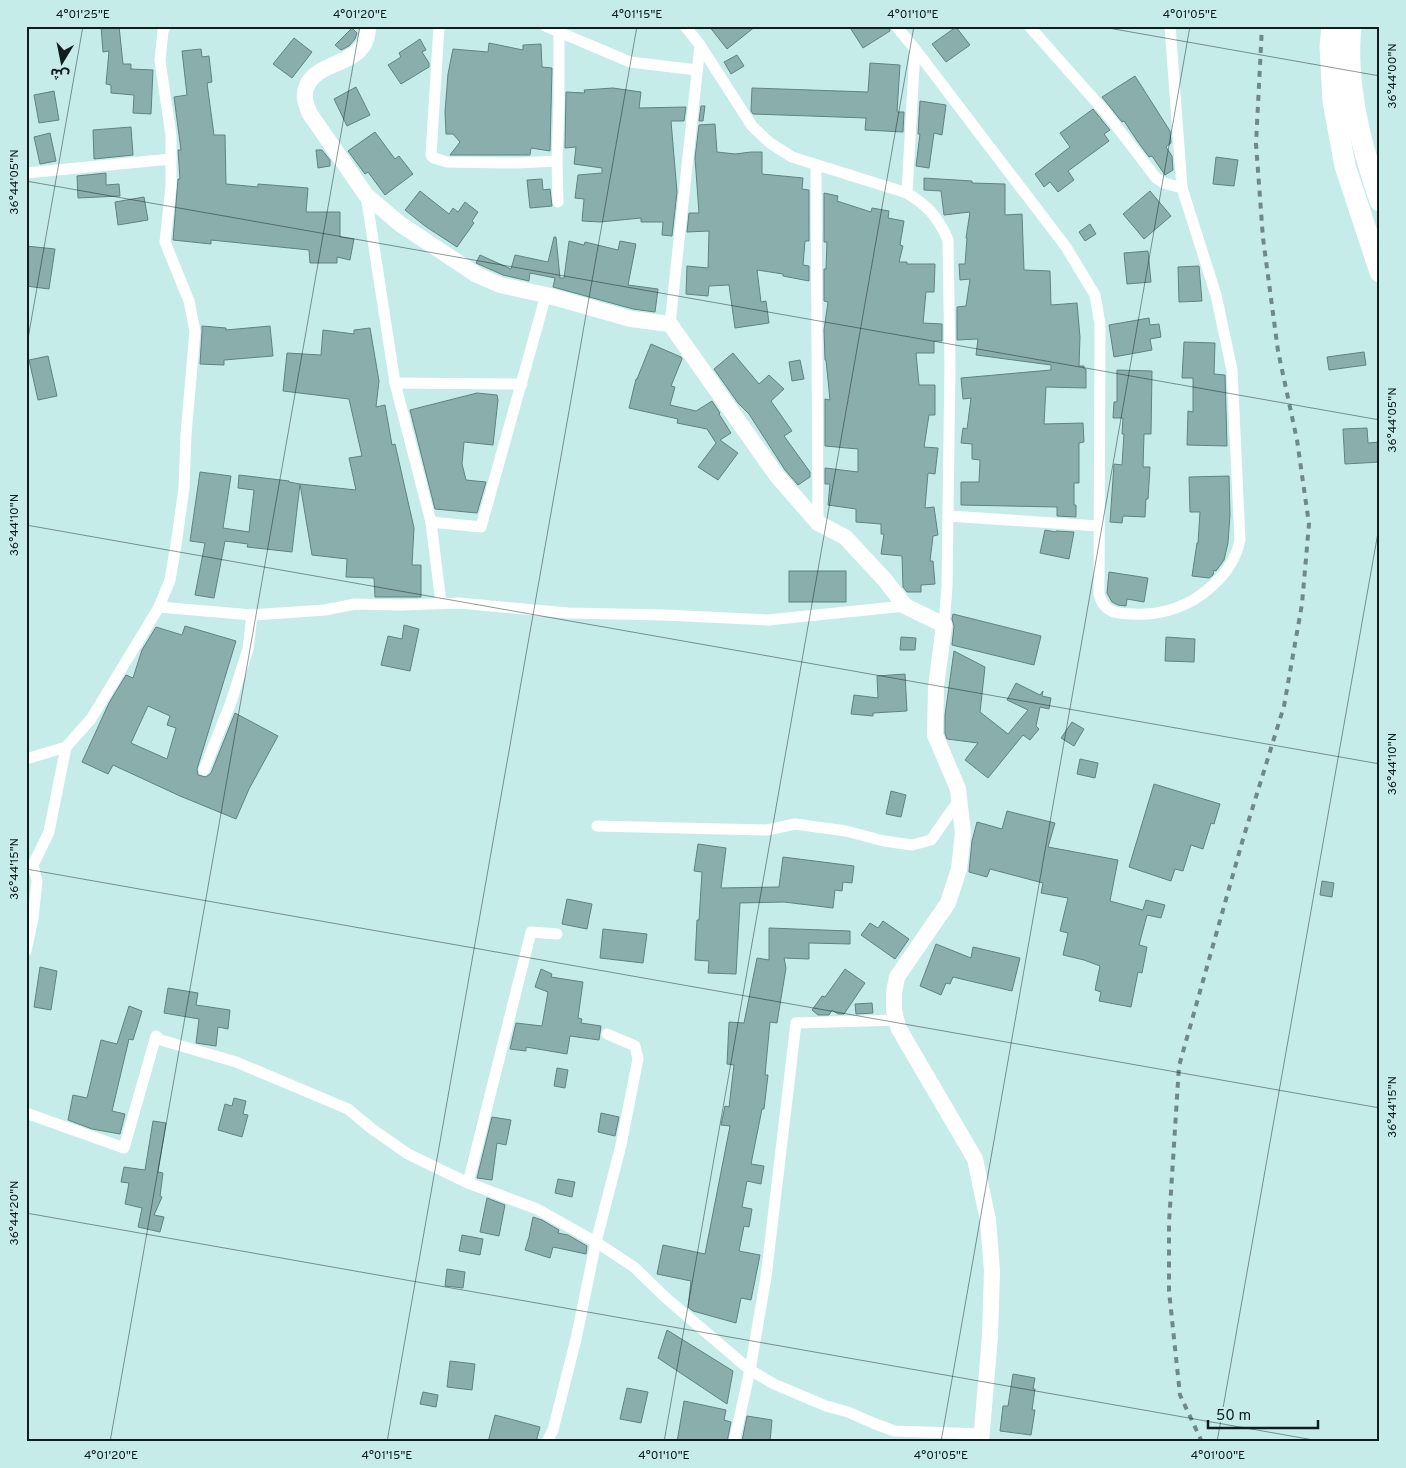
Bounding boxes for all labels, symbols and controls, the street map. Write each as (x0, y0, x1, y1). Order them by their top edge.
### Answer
text: 4°01'25"E (56, 7, 110, 23)
text: 4°01'20"E (333, 7, 387, 23)
text: 4°01'15"E (611, 7, 663, 23)
text: 4°01'10"E (887, 7, 939, 23)
text: 4°01'05"E (1163, 7, 1217, 23)
north arrow (38, 38, 88, 88)
text: 36°44'00"N (1385, 43, 1401, 109)
text: ش (49, 63, 71, 83)
text: 36°44'05"N (7, 149, 23, 215)
text: 36°44'05"N (1385, 387, 1401, 453)
text: 36°44'10"N (7, 494, 23, 556)
text: 36°44'10"N (1385, 733, 1401, 795)
text: 36°44'15"N (7, 838, 23, 900)
text: 36°44'15"N (1385, 1076, 1401, 1138)
text: 36°44'20"N (7, 1180, 23, 1246)
scale bar (1208, 1398, 1318, 1430)
text: 50 m (1216, 1407, 1251, 1426)
text: 4°01'20"E (84, 1448, 138, 1464)
text: 4°01'15"E (361, 1448, 413, 1464)
text: 4°01'10"E (638, 1448, 690, 1464)
text: 4°01'05"E (914, 1448, 968, 1464)
text: 4°01'00"E (1191, 1448, 1245, 1464)

